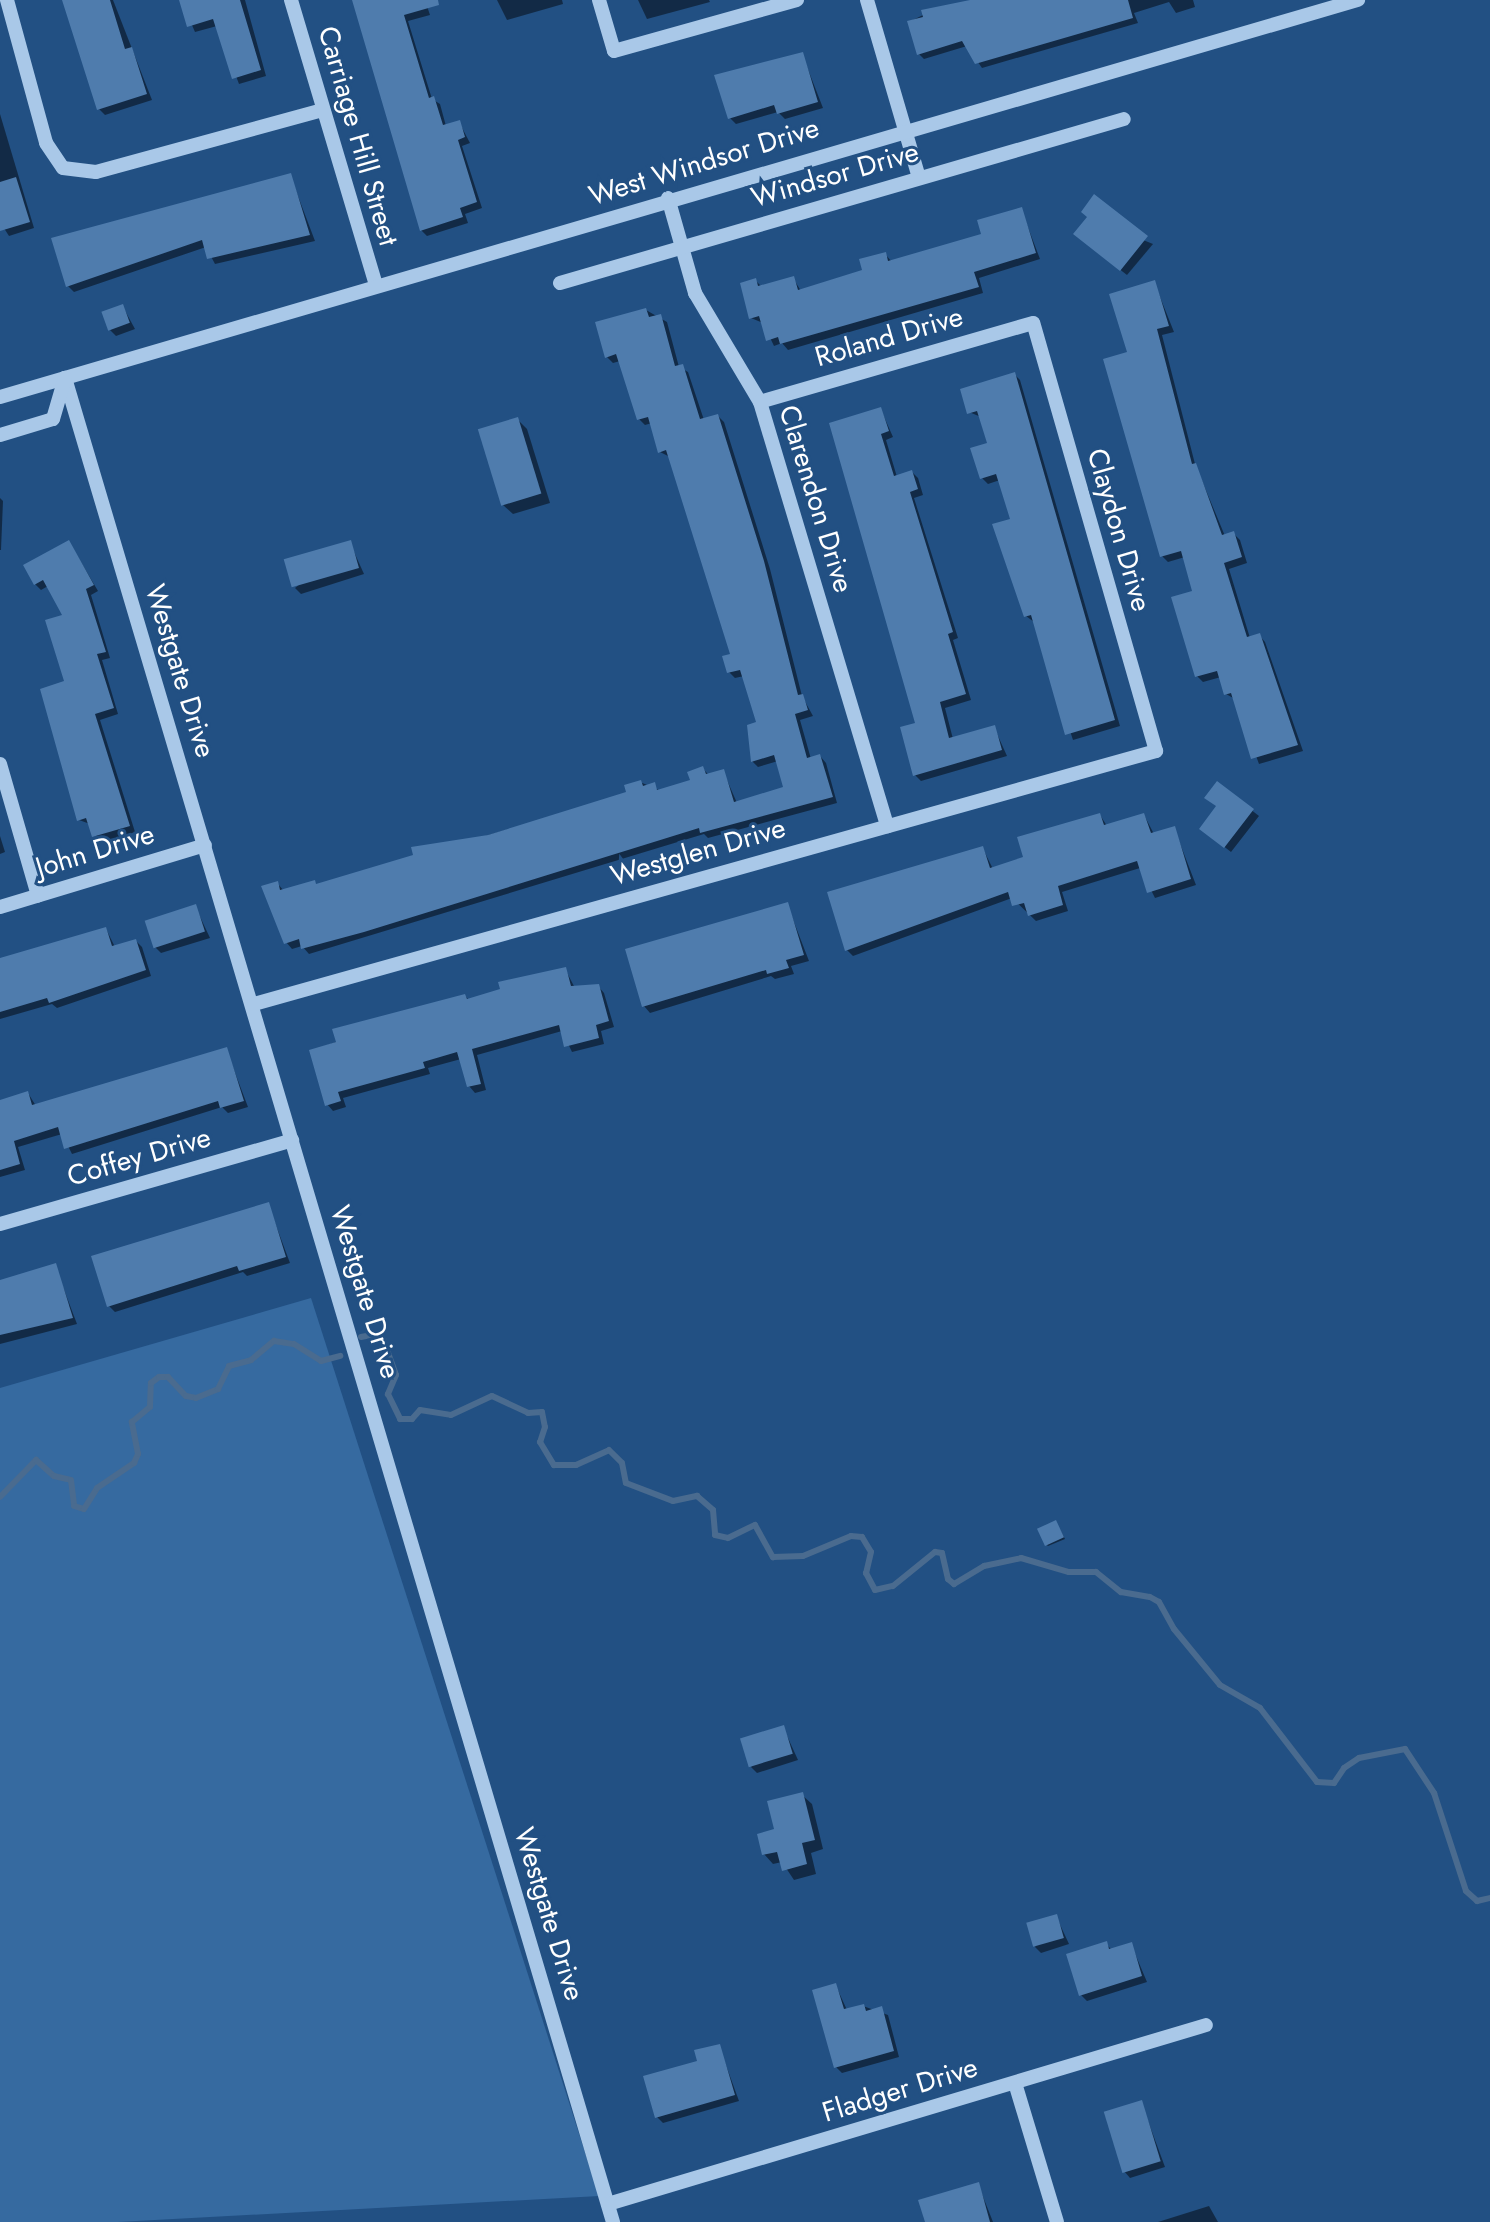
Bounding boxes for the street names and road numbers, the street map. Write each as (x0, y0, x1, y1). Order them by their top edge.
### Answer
street label: Carriage Hill Street (311, 22, 405, 250)
street label: West Windsor Drive (585, 111, 823, 213)
street label: Windsor Drive (747, 135, 923, 215)
street label: Roland Drive (811, 300, 967, 374)
street label: Clarendon Drive (772, 401, 860, 597)
street label: Claydon Drive (1080, 445, 1158, 615)
street label: Westgate Drive (138, 580, 222, 762)
street label: Westglen Drive (607, 811, 789, 893)
street label: John Drive (32, 817, 158, 885)
street label: Coffey Drive (64, 1121, 214, 1193)
street label: Westgate Drive (323, 1201, 407, 1383)
street label: Westgate Drive (507, 1823, 591, 2005)
street label: Fladger Drive (818, 2050, 982, 2130)

